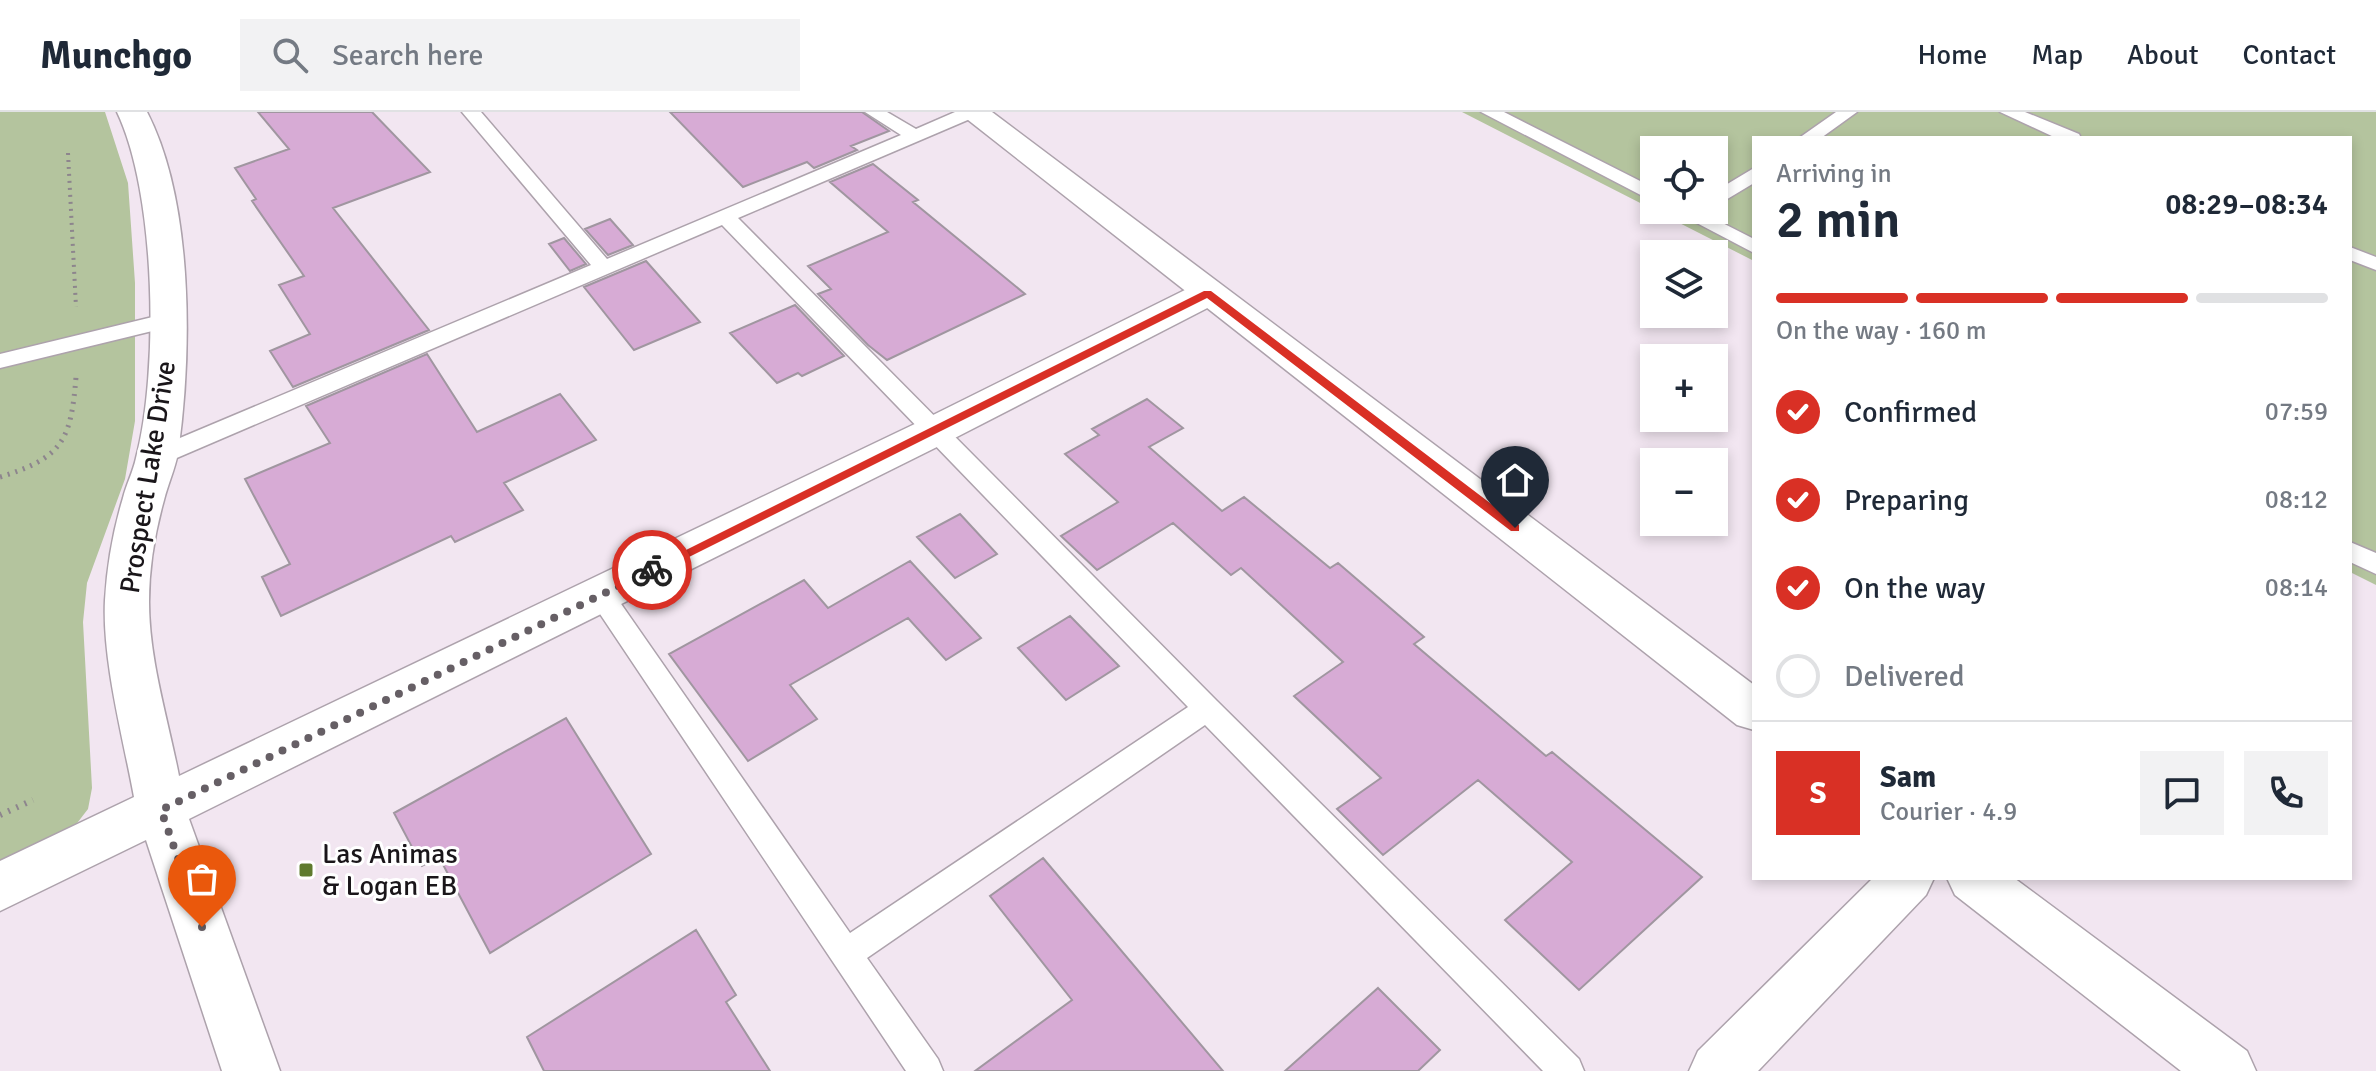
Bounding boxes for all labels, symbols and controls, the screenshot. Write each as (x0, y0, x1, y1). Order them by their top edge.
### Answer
search box (240, 19, 800, 91)
text: Munchgo (40, 32, 192, 79)
icon: search (268, 33, 312, 77)
text: Search here (332, 37, 483, 74)
text: Home (1918, 38, 1987, 72)
text: Map (2031, 38, 2083, 72)
text: About (2127, 38, 2199, 72)
text: Contact (2243, 38, 2336, 72)
map controls (1640, 136, 1728, 536)
button: locate (1640, 136, 1728, 224)
text: Arriving in (1776, 158, 1892, 190)
text: 08:29–08:34 (2165, 186, 2328, 223)
text: 2 min (1776, 188, 1901, 252)
button: layers (1640, 240, 1728, 328)
text: On the way · 160 m (1776, 315, 1986, 347)
button: + (1640, 344, 1728, 432)
street label: Prospect Lake Drive (113, 358, 183, 596)
icon: check (1776, 390, 1820, 434)
text: Confirmed (1844, 394, 1977, 431)
text: 07:59 (2265, 396, 2328, 428)
pin (1481, 446, 1549, 528)
button: − (1640, 448, 1728, 536)
icon: home (1493, 458, 1537, 502)
icon: check (1776, 478, 1820, 522)
text: Preparing (1844, 482, 1969, 519)
text: 08:12 (2265, 484, 2328, 516)
courier (612, 530, 692, 610)
icon: bike (630, 548, 674, 592)
icon: check (1776, 566, 1820, 610)
text: On the way (1844, 570, 1985, 607)
text: 08:14 (2265, 572, 2328, 604)
text: Delivered (1844, 658, 1965, 695)
button: chat (2140, 751, 2224, 835)
button: phone (2244, 751, 2328, 835)
text: Sam (1880, 759, 1936, 796)
text: S (1810, 775, 1826, 812)
text: Courier · 4.9 (1880, 796, 2017, 828)
place label: Las Animas & Logan EB (322, 837, 458, 903)
pin (168, 845, 236, 927)
icon: bag (180, 857, 224, 901)
marker: Las Animas & Logan EB (297, 861, 315, 879)

